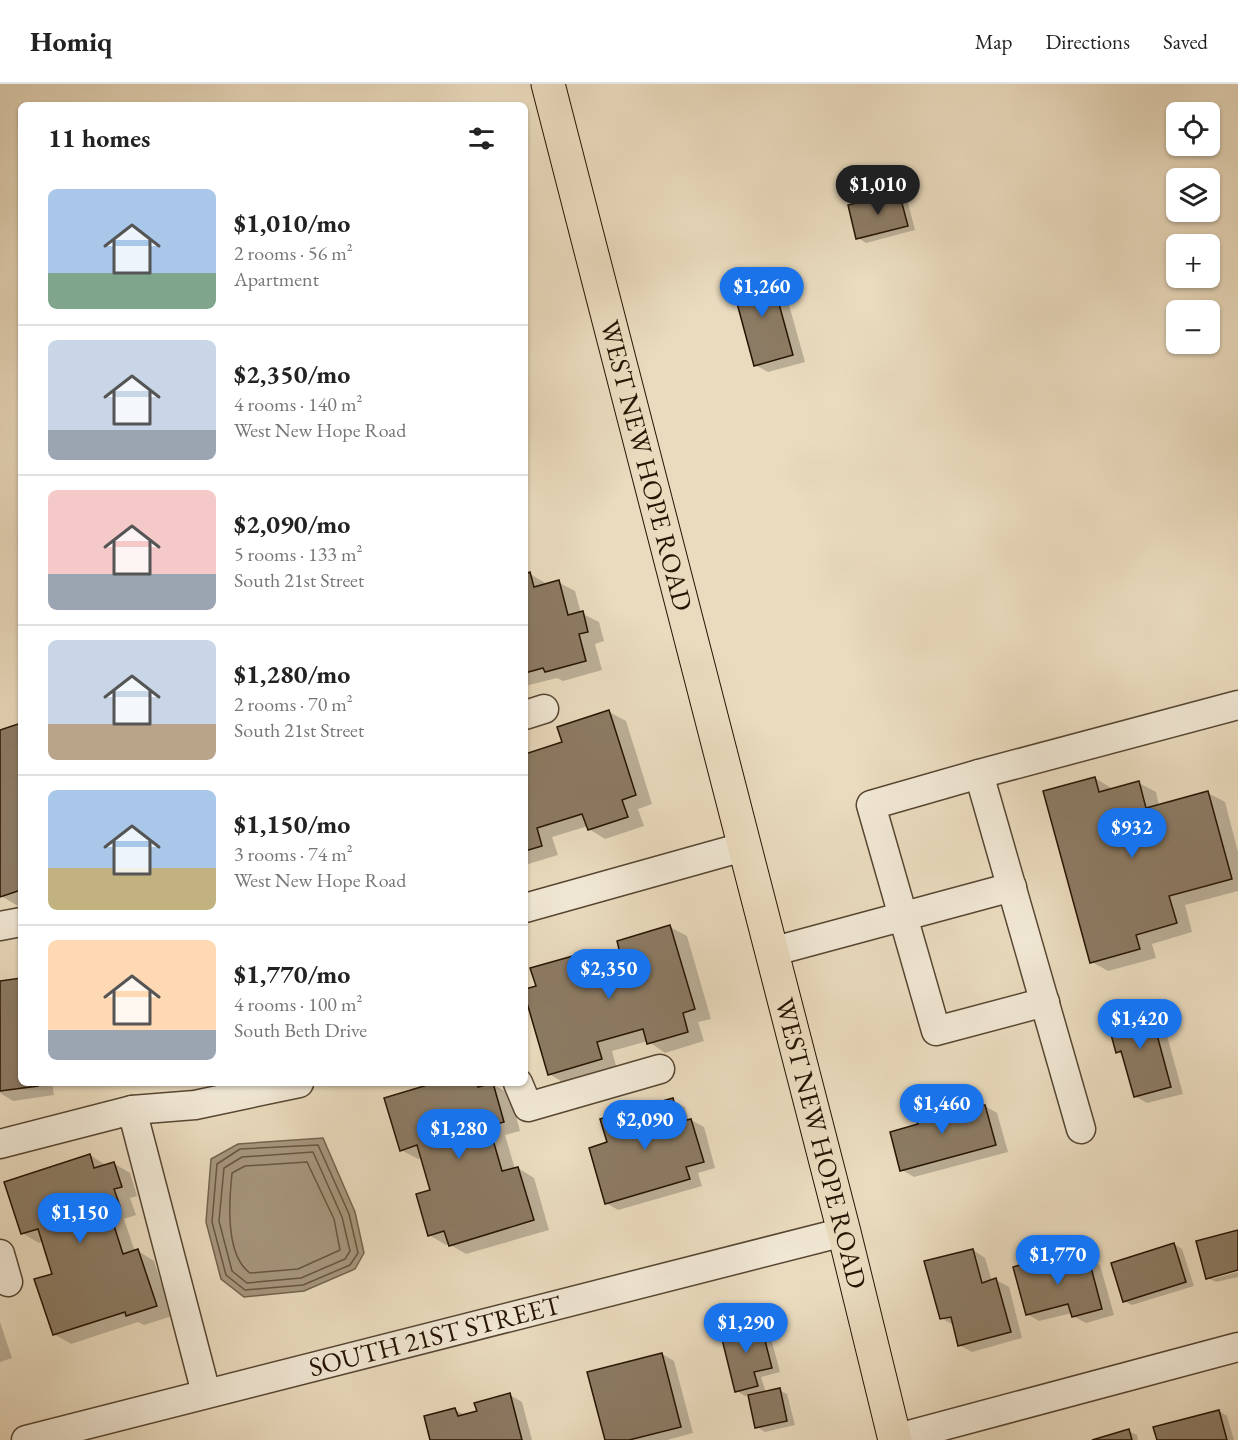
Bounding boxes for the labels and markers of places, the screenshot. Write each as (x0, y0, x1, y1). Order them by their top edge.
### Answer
pin: $1,010 (829, 165, 927, 216)
pin: $1,260 (713, 267, 811, 318)
pin: $932 (1096, 808, 1168, 859)
pin: $2,350 (560, 949, 658, 1000)
pin: $1,420 (1091, 999, 1189, 1050)
pin: $1,460 (893, 1084, 991, 1135)
pin: $2,090 (596, 1100, 694, 1151)
pin: $1,280 (410, 1109, 508, 1160)
pin: $1,150 (31, 1193, 129, 1244)
pin: $1,770 (1009, 1235, 1107, 1286)
pin: $1,290 (697, 1303, 795, 1354)

